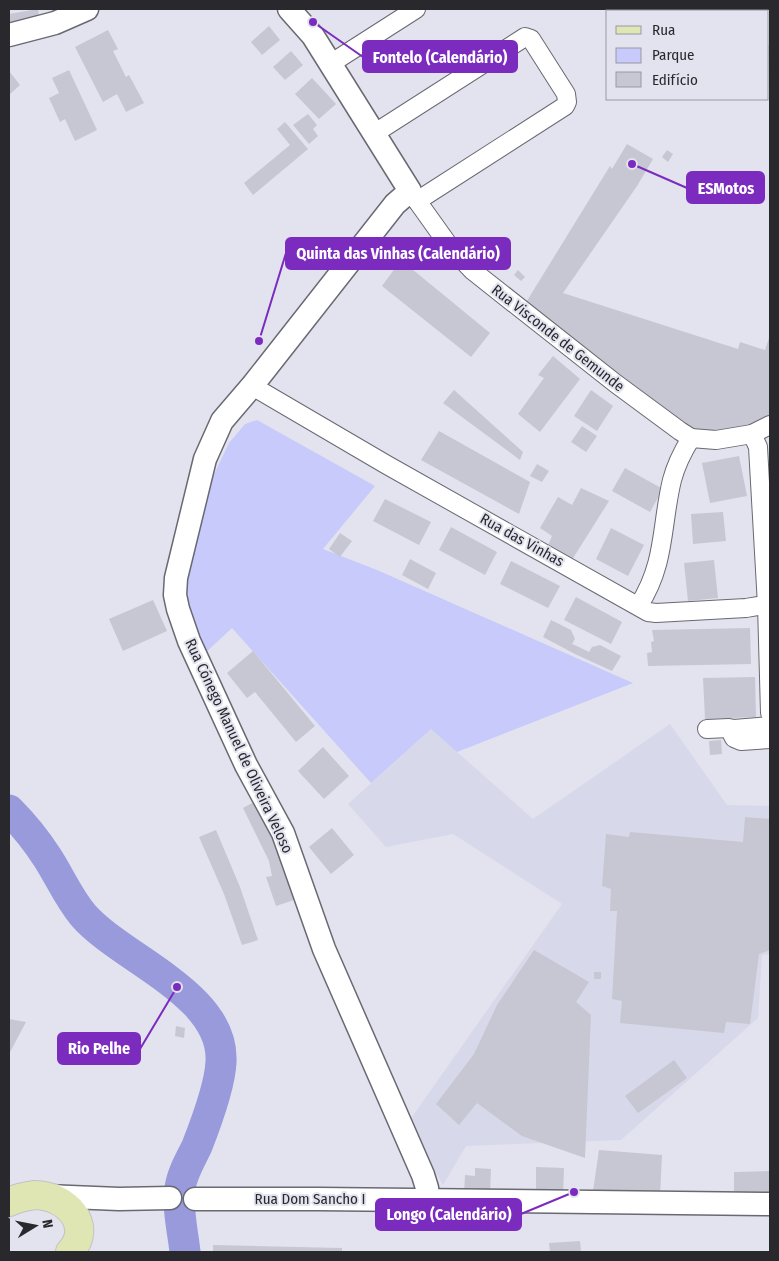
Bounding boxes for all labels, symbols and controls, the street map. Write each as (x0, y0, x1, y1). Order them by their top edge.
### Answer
legend (606, 10, 769, 100)
text: Rua (652, 21, 675, 39)
callout: Fontelo (Calendário) (363, 41, 517, 72)
text: Parque (652, 46, 695, 64)
text: Fontelo (Calendário) (373, 48, 508, 67)
text: Edifício (652, 71, 698, 89)
callout: ESMotos (687, 172, 764, 203)
text: ESMotos (698, 179, 754, 198)
callout: Quinta das Vinhas (Calendário) (286, 238, 510, 269)
text: Quinta das Vinhas (Calendário) (296, 244, 500, 263)
street label: Rua Visconde de Gemunde (488, 281, 628, 395)
street label: Rua das Vinhas (477, 510, 567, 570)
street label: Rua Cónego Manuel de Oliveira Veloso (181, 636, 297, 856)
callout: Rio Pelhe (58, 1033, 140, 1064)
text: Rio Pelhe (68, 1039, 130, 1058)
street label: Rua Dom Sancho I (255, 1190, 365, 1208)
callout: Longo (Calendário) (376, 1199, 521, 1230)
north arrow (10, 1201, 60, 1251)
text: Longo (Calendário) (386, 1205, 512, 1224)
text: N (38, 1218, 56, 1229)

